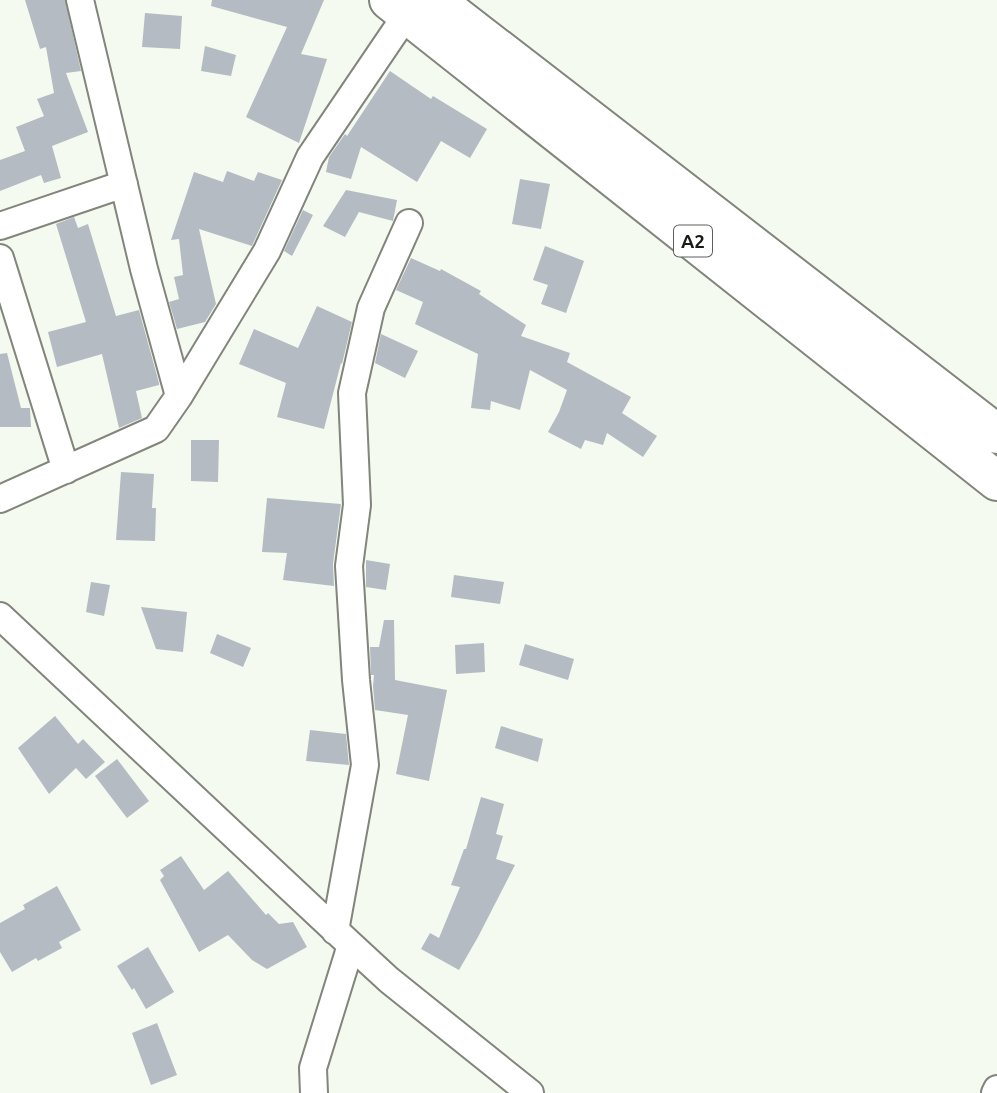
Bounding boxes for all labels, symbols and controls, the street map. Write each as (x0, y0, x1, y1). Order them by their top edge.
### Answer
road number: A2 (674, 226, 712, 256)

